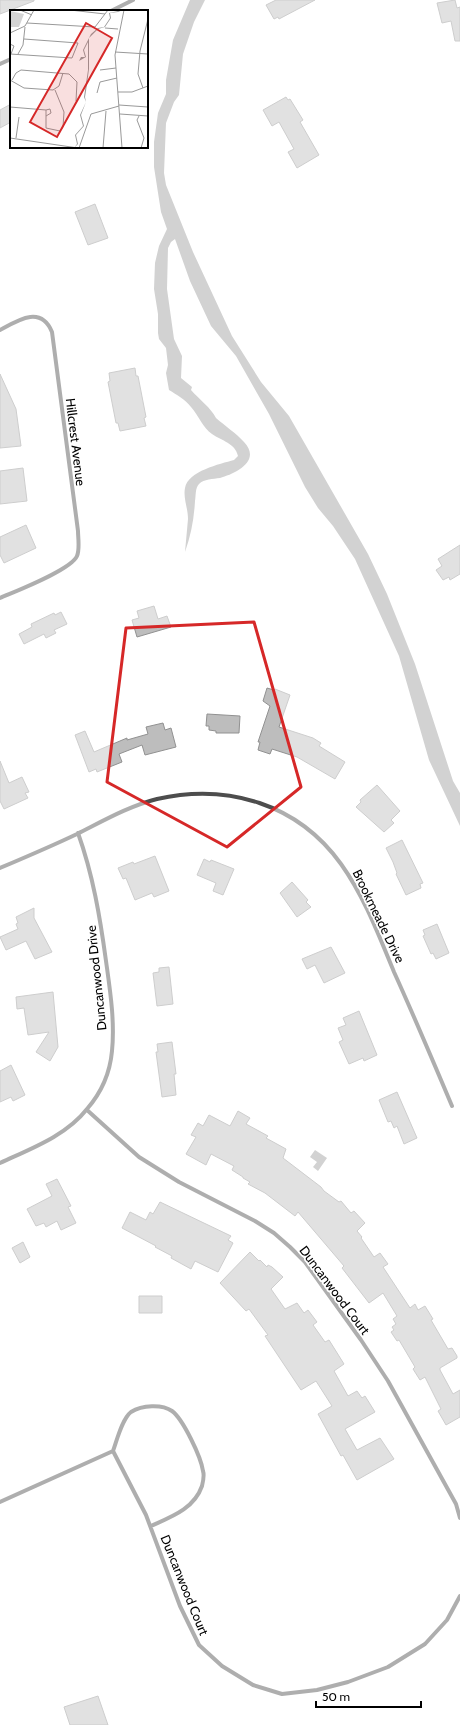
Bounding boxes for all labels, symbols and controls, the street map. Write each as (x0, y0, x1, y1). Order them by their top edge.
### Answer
inset map (10, 10, 148, 148)
street label: Hillcrest Avenue (63, 397, 89, 487)
street label: Brookmeade Drive (349, 867, 409, 966)
street label: Duncanwood Drive (82, 924, 109, 1031)
street label: Duncanwood Court (296, 1243, 374, 1338)
street label: Duncanwood Court (158, 1532, 213, 1638)
scale bar (316, 1683, 421, 1709)
text: 50 m (322, 1689, 350, 1704)

